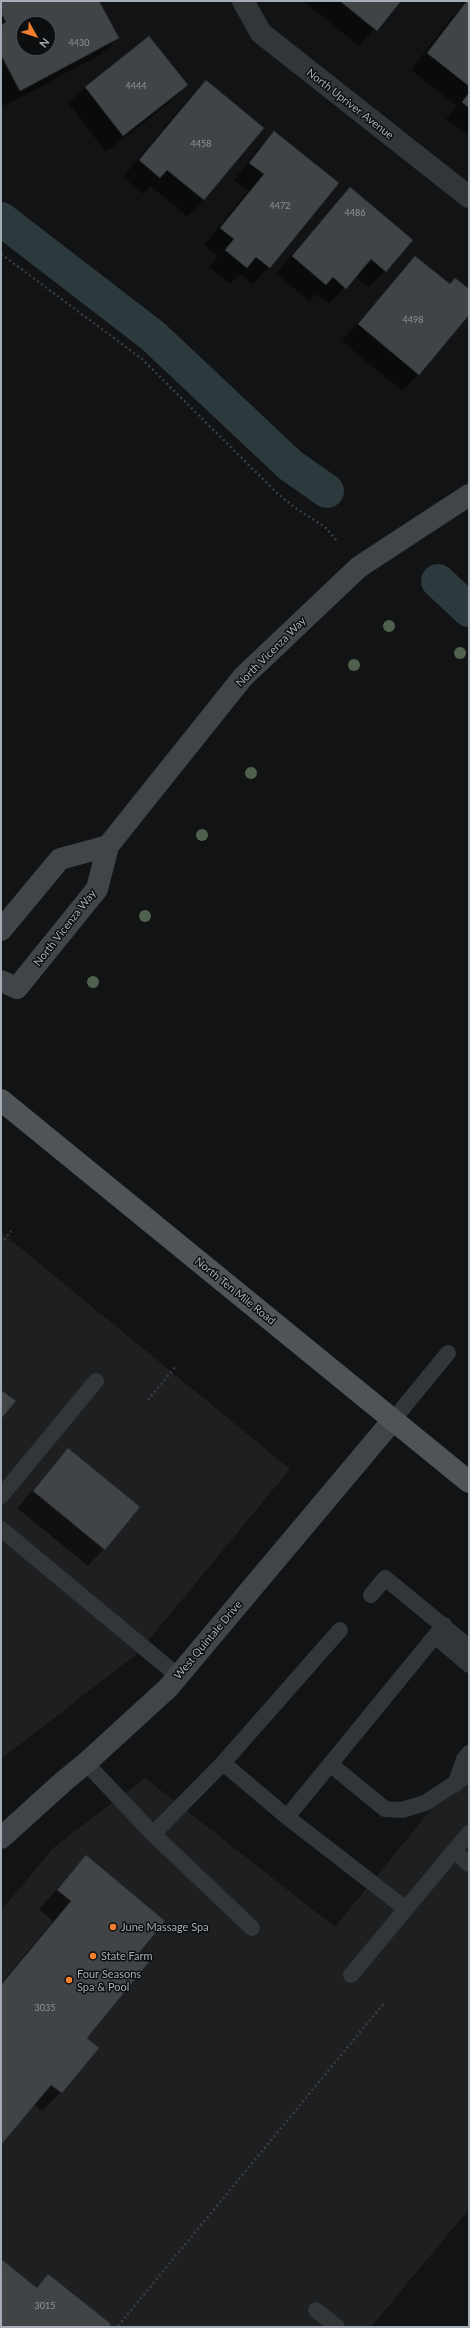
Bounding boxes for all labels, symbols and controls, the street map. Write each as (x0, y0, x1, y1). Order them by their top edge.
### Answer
north arrow (16, 16, 56, 56)
text: N (37, 36, 53, 51)
house number: 4430 (69, 38, 89, 48)
street label: North Upriver Avenue (304, 66, 396, 142)
house number: 4444 (126, 81, 146, 91)
house number: 4458 (191, 139, 211, 149)
house number: 4472 (270, 201, 290, 211)
house number: 4486 (345, 208, 365, 218)
house number: 4498 (403, 315, 423, 325)
street label: North Vicenza Way (233, 614, 309, 690)
street label: North Vicenza Way (31, 887, 99, 969)
street label: North Ten Mile Road (192, 1255, 278, 1327)
street label: West Quintale Drive (171, 1598, 245, 1682)
place label: June Massage Spa (121, 1920, 209, 1934)
marker: June Massage Spa (108, 1922, 118, 1932)
place label: State Farm (101, 1949, 153, 1963)
marker: State Farm (88, 1951, 98, 1961)
place label: Four Seasons Spa & Pool (77, 1967, 141, 1993)
marker: Four Seasons Spa & Pool (64, 1975, 74, 1985)
house number: 3035 (35, 2003, 55, 2013)
house number: 3015 (35, 2301, 55, 2311)

